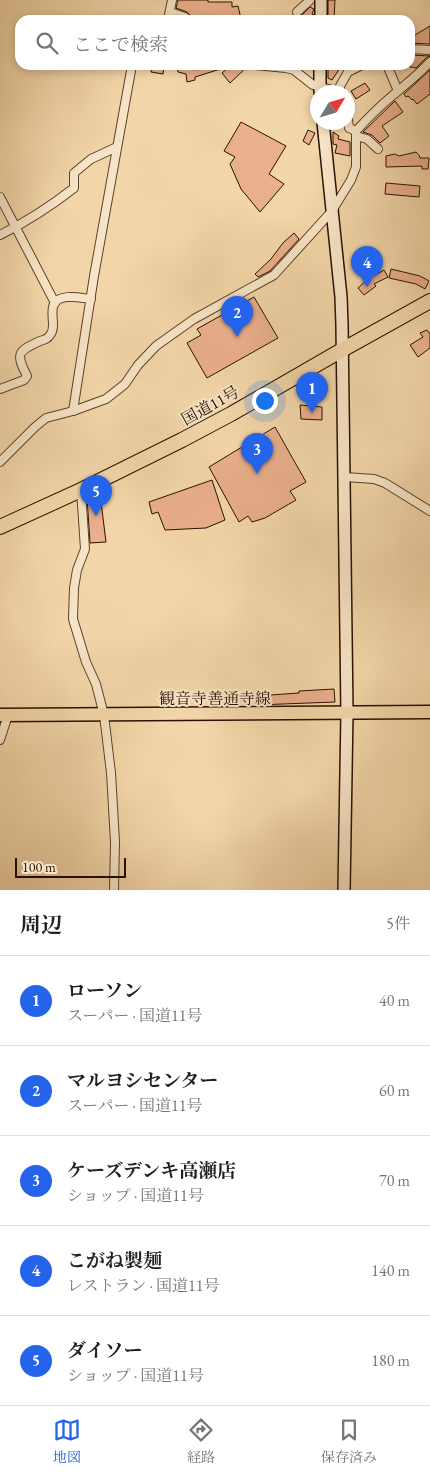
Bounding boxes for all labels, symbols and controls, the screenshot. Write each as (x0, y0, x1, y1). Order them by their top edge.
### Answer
search box (15, 15, 415, 70)
icon: search (33, 29, 61, 57)
text: ここで検索 (73, 32, 168, 57)
north arrow (310, 85, 355, 130)
pin: 4 (351, 246, 383, 287)
pin: 2 (221, 296, 253, 337)
pin: 1 (296, 372, 328, 413)
street label: 国道11号 (177, 381, 243, 430)
your location (252, 388, 278, 414)
pin: 3 (241, 433, 273, 474)
pin: 5 (80, 475, 112, 516)
street label: 観音寺善通寺線 (159, 688, 271, 709)
scale bar (15, 855, 126, 878)
text: 100 m (22, 858, 56, 876)
text: 周辺 (20, 911, 62, 938)
text: 5件 (386, 913, 410, 934)
text: ローソン (67, 978, 142, 1003)
text: 1 (32, 990, 40, 1011)
text: 40 m (379, 990, 410, 1011)
text: スーパー · 国道11号 (67, 1005, 202, 1026)
text: マルヨシセンター (67, 1068, 218, 1093)
text: 2 (32, 1080, 40, 1101)
text: 60 m (379, 1080, 410, 1101)
text: スーパー · 国道11号 (67, 1095, 202, 1116)
text: ケーズデンキ高瀬店 (67, 1158, 236, 1183)
text: 3 (32, 1170, 40, 1191)
text: 70 m (379, 1170, 410, 1191)
text: ショップ · 国道11号 (67, 1185, 204, 1206)
text: こがね製麺 (67, 1248, 162, 1273)
text: 4 (32, 1260, 40, 1281)
text: 140 m (371, 1260, 410, 1281)
text: レストラン · 国道11号 (67, 1275, 219, 1296)
text: ダイソー (67, 1338, 143, 1363)
text: 5 (32, 1350, 40, 1371)
text: 180 m (371, 1350, 410, 1371)
text: ショップ · 国道11号 (67, 1365, 204, 1386)
tab: 地図 (53, 1416, 81, 1466)
tab: 経路 (187, 1416, 215, 1466)
tab: 保存済み (321, 1416, 377, 1466)

